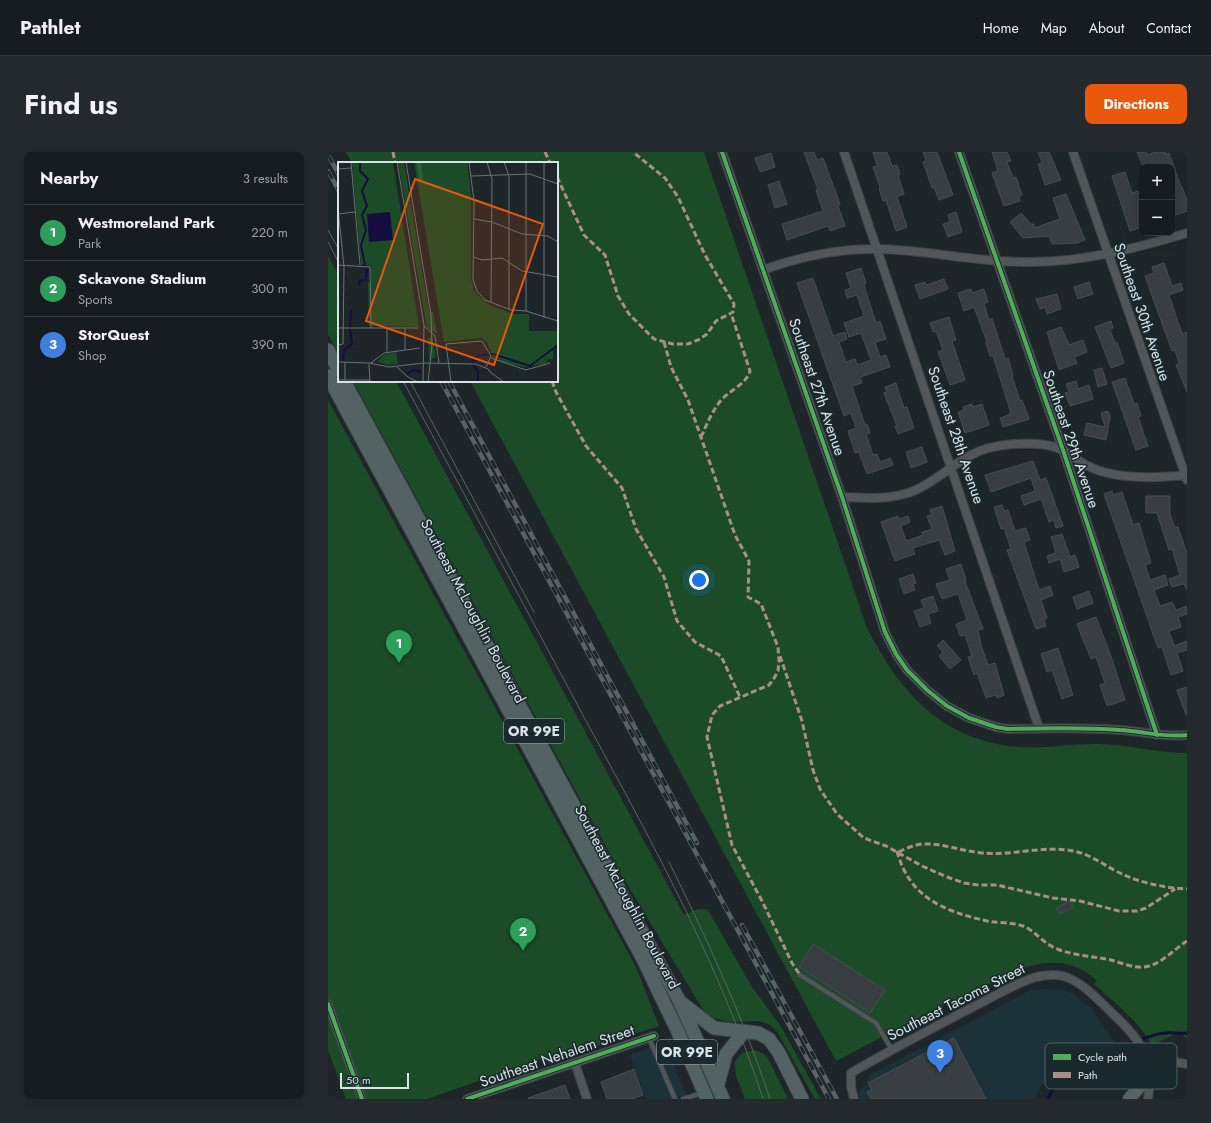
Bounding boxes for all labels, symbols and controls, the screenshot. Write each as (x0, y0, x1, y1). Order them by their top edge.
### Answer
text: Pathlet (20, 14, 80, 41)
text: Home (983, 18, 1019, 38)
text: Map (1041, 18, 1067, 38)
text: About (1089, 18, 1124, 38)
text: Contact (1146, 18, 1191, 38)
text: Find us (24, 84, 118, 125)
button: Directions (1085, 84, 1187, 124)
inset map (338, 162, 558, 382)
map controls (1139, 164, 1175, 236)
button: + (1139, 164, 1175, 200)
text: Nearby (40, 166, 98, 190)
text: 3 results (243, 169, 288, 188)
button: − (1139, 200, 1175, 236)
text: Westmoreland Park (78, 212, 215, 234)
text: 1 (50, 223, 56, 242)
text: 220 m (251, 223, 288, 242)
text: Park (78, 234, 101, 253)
street label: Southeast 30th Avenue (1108, 240, 1176, 384)
text: Sckavone Stadium (78, 268, 206, 290)
text: 2 (49, 279, 57, 298)
text: 300 m (251, 279, 288, 298)
text: Sports (78, 290, 112, 309)
street label: Southeast 27th Avenue (783, 315, 851, 459)
text: StorQuest (78, 324, 149, 346)
text: 3 (49, 335, 57, 354)
text: 390 m (252, 335, 288, 354)
text: Shop (78, 346, 106, 365)
street label: Southeast 28th Avenue (922, 363, 990, 507)
street label: Southeast 29th Avenue (1037, 367, 1105, 511)
street label: Southeast McLoughlin Boulevard (415, 515, 531, 707)
your location (689, 570, 709, 590)
pin: 1 (386, 630, 412, 663)
road number: OR 99E (504, 719, 564, 743)
street label: Southeast McLoughlin Boulevard (569, 801, 685, 993)
pin: 2 (510, 918, 536, 951)
street label: Southeast Tacoma Street (883, 957, 1029, 1046)
street label: Southeast Nehalem Street (477, 1019, 638, 1093)
road number: OR 99E (657, 1040, 717, 1064)
pin: 3 (927, 1040, 953, 1073)
legend (1045, 1043, 1177, 1089)
text: Cycle path (1078, 1049, 1127, 1065)
text: Path (1078, 1067, 1097, 1083)
scale bar (340, 1071, 409, 1090)
text: 50 m (346, 1072, 371, 1088)

